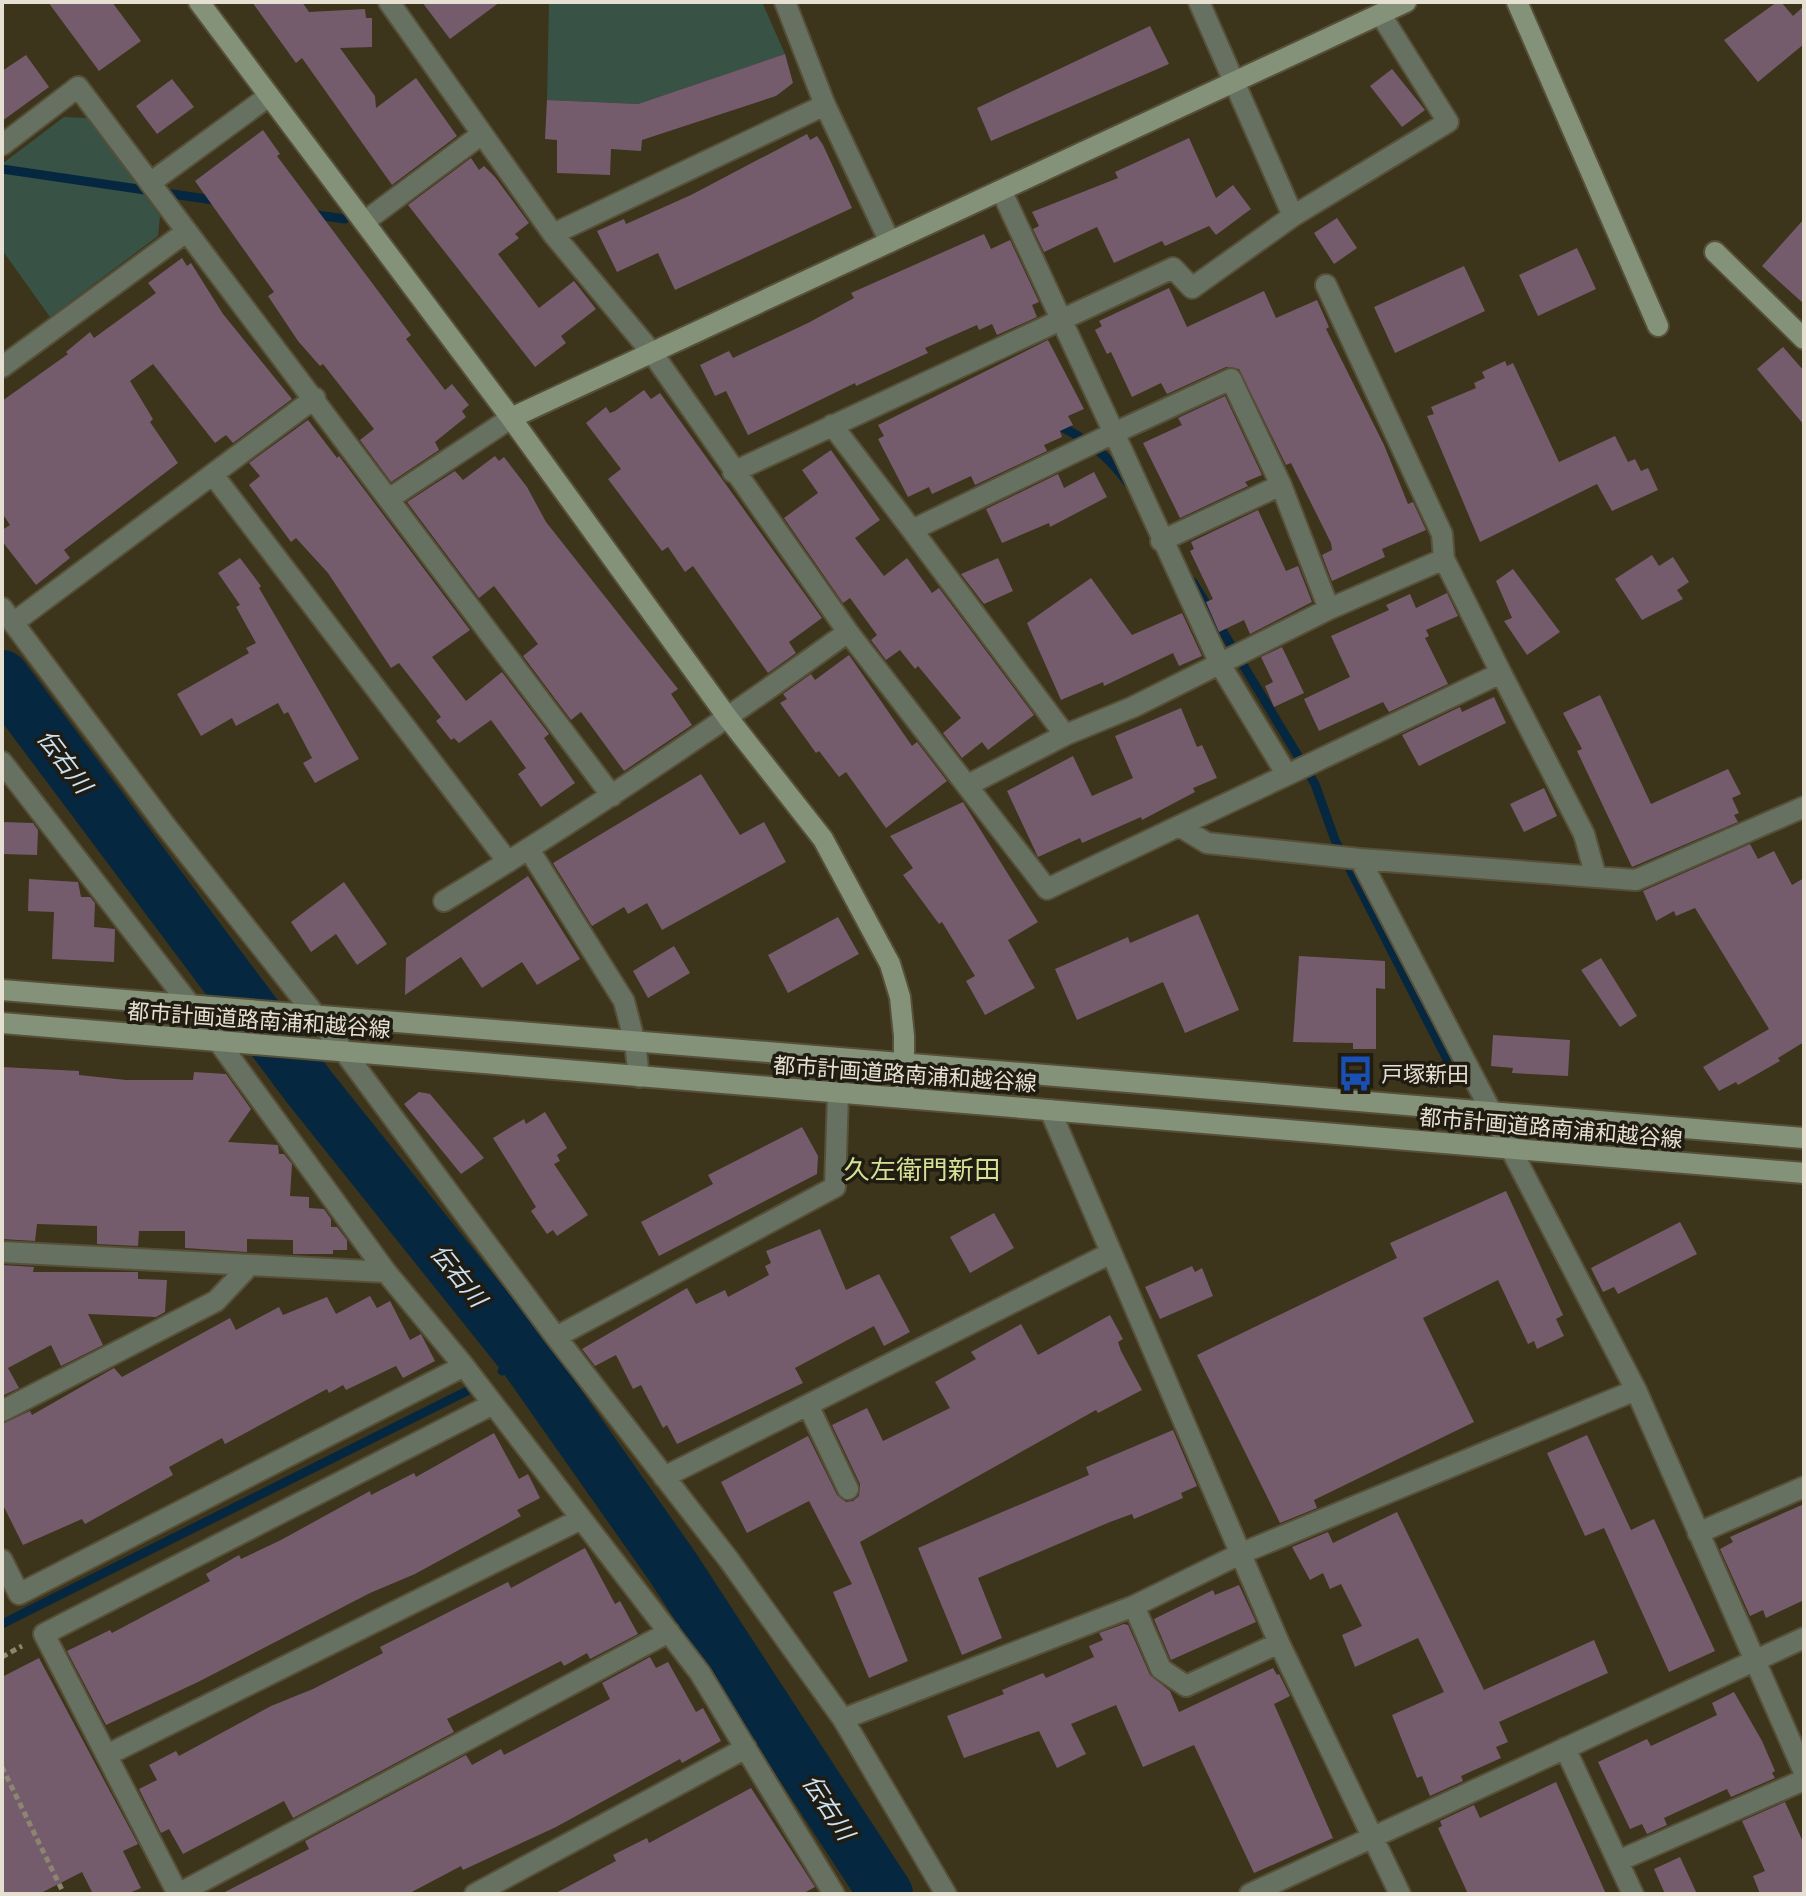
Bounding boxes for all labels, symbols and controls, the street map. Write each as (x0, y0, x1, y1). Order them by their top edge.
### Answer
water label: 伝右川 (29, 721, 103, 803)
street label: 都市計画道路南浦和越谷線 (126, 994, 392, 1046)
street label: 都市計画道路南浦和越谷線 (772, 1048, 1038, 1100)
bus stop icon: 戸塚新田 (1336, 1055, 1374, 1093)
place label: 戸塚新田 (1381, 1057, 1469, 1091)
street label: 都市計画道路南浦和越谷線 (1418, 1100, 1684, 1156)
district label: 久左衛門新田 (844, 1150, 1000, 1189)
water label: 伝右川 (422, 1236, 498, 1317)
water label: 伝右川 (794, 1767, 865, 1850)

